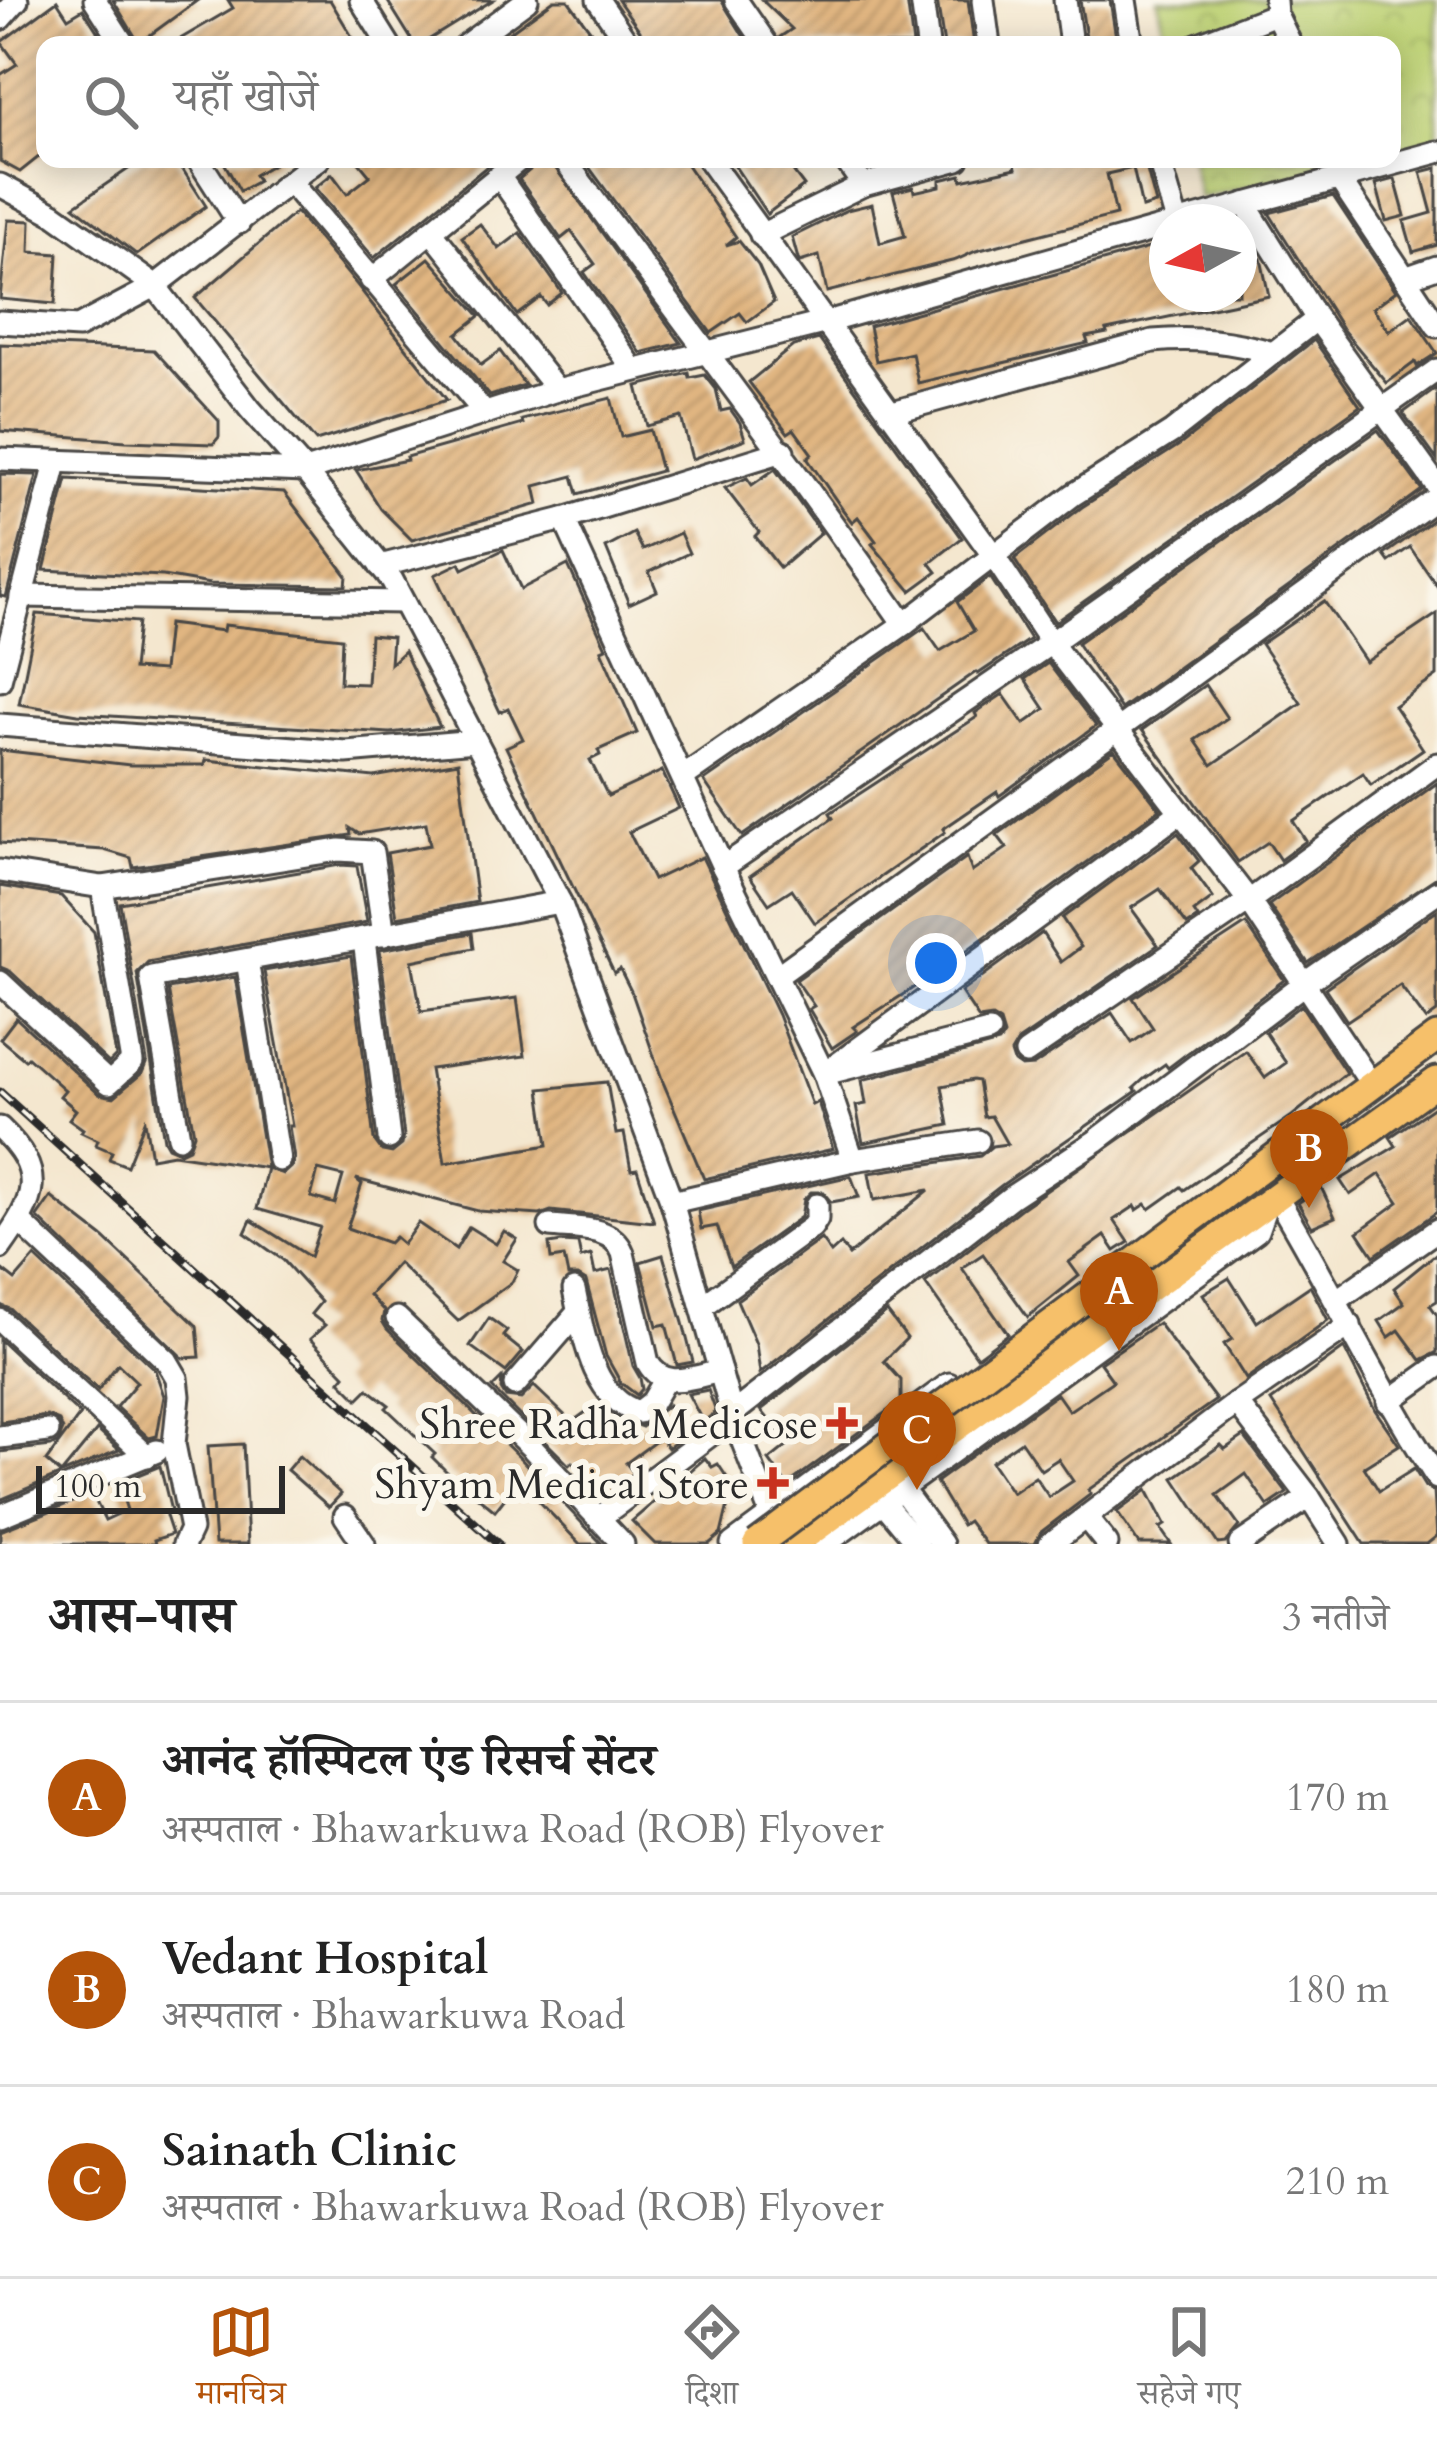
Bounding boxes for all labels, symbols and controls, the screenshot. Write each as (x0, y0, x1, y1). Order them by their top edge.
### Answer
search box (36, 36, 1401, 168)
text: यहाँ खोजें (174, 66, 318, 127)
icon: search (78, 69, 144, 135)
north arrow (1149, 204, 1257, 312)
your location (906, 933, 966, 993)
pin: B (1270, 1109, 1348, 1208)
pin: A (1080, 1252, 1158, 1351)
pin: C (878, 1391, 956, 1490)
place label: Shree Radha Medicose (419, 1396, 818, 1453)
marker: Shree Radha Medicose (829, 1410, 855, 1436)
place label: Shyam Medical Store (374, 1456, 749, 1513)
scale bar (36, 1460, 285, 1513)
text: 100 m (54, 1464, 141, 1509)
marker: Shyam Medical Store (760, 1470, 786, 1496)
text: आस-पास (48, 1581, 234, 1651)
text: 3 नतीजे (1282, 1591, 1389, 1644)
text: आनंद हॉस्पिटल एंड रिसर्च सेंटर (162, 1730, 656, 1791)
text: A (72, 1771, 102, 1824)
text: 170 m (1286, 1771, 1389, 1824)
text: अस्पताल · Bhawarkuwa Road (ROB) Flyover (162, 1803, 884, 1856)
text: Vedant Hospital (162, 1928, 488, 1989)
text: B (73, 1963, 101, 2016)
text: 180 m (1286, 1963, 1389, 2016)
text: अस्पताल · Bhawarkuwa Road (162, 1989, 625, 2042)
text: Sainath Clinic (162, 2120, 457, 2181)
text: C (72, 2155, 102, 2208)
text: 210 m (1286, 2155, 1389, 2208)
text: अस्पताल · Bhawarkuwa Road (ROB) Flyover (162, 2181, 884, 2234)
tab: मानचित्र (196, 2299, 286, 2425)
tab: दिशा (679, 2299, 745, 2425)
tab: सहेजे गए (1138, 2299, 1241, 2425)

